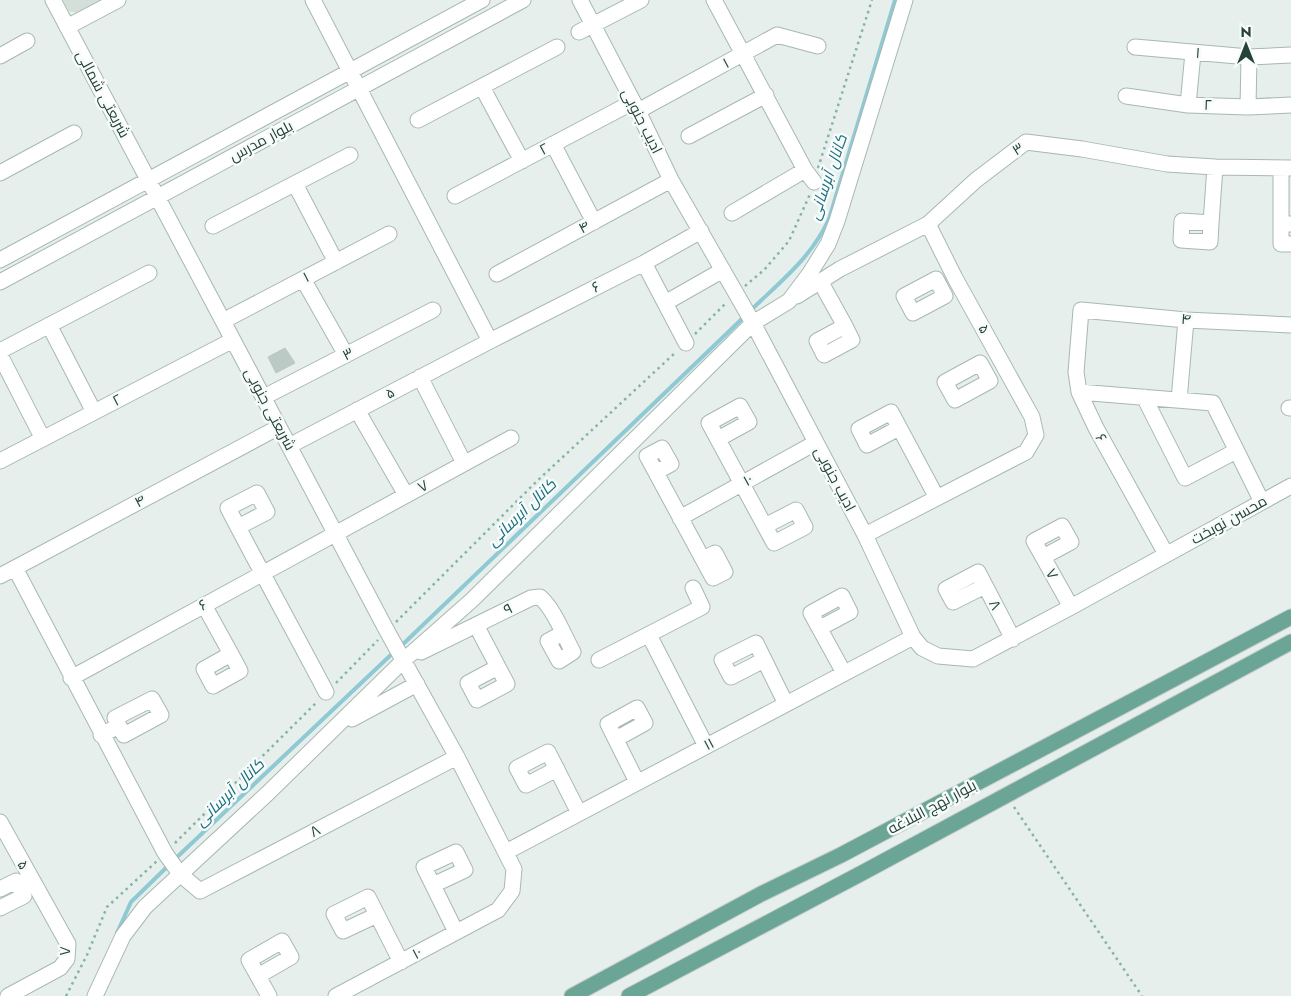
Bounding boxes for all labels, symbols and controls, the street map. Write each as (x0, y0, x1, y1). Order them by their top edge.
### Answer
north arrow (1221, 20, 1271, 70)
text: N (1240, 22, 1252, 42)
street label: ۱ (1195, 42, 1201, 64)
street label: شریعتی شمالی (71, 46, 135, 142)
street label: ۱ (719, 52, 733, 74)
street label: ادیب جنوبی (616, 85, 668, 157)
street label: ۲ (1204, 94, 1212, 116)
street label: بلوار مدرس (225, 115, 297, 167)
water label: کانال آبرسانی (802, 131, 853, 223)
street label: ۲ (535, 137, 553, 161)
street label: ۳ (1008, 137, 1028, 161)
street label: ۴ (574, 215, 594, 239)
street label: ۱ (299, 266, 313, 288)
street label: ۶ (588, 276, 604, 298)
street label: ۴ (1180, 308, 1192, 330)
street label: ۵ (972, 320, 996, 338)
street label: ۳ (338, 342, 358, 366)
street label: شریعتی جنوبی (239, 364, 301, 454)
street label: ۵ (381, 381, 399, 405)
street label: ۲ (108, 388, 126, 412)
street label: ۶ (1090, 430, 1112, 446)
street label: ادیب جنوبی (809, 443, 861, 515)
street label: ۱۰ (739, 468, 757, 492)
water label: کانال آبرسانی (481, 473, 561, 552)
street label: ۷ (414, 474, 432, 498)
street label: ۴ (130, 489, 150, 513)
street label: محسن نوبخت (1187, 490, 1271, 550)
street label: ۷ (1040, 565, 1064, 583)
street label: ۶ (195, 594, 211, 616)
street label: ۸ (983, 596, 1007, 614)
street label: ۹ (500, 597, 516, 621)
street label: ۱۱ (700, 732, 718, 756)
water label: کانال آبرسانی (189, 753, 269, 832)
street label: بلوار نهج البلاغه (884, 774, 980, 840)
street label: ۸ (306, 819, 324, 843)
street label: ۵ (11, 856, 35, 874)
street label: ۱۰ (408, 941, 426, 965)
street label: ۷ (54, 946, 76, 956)

